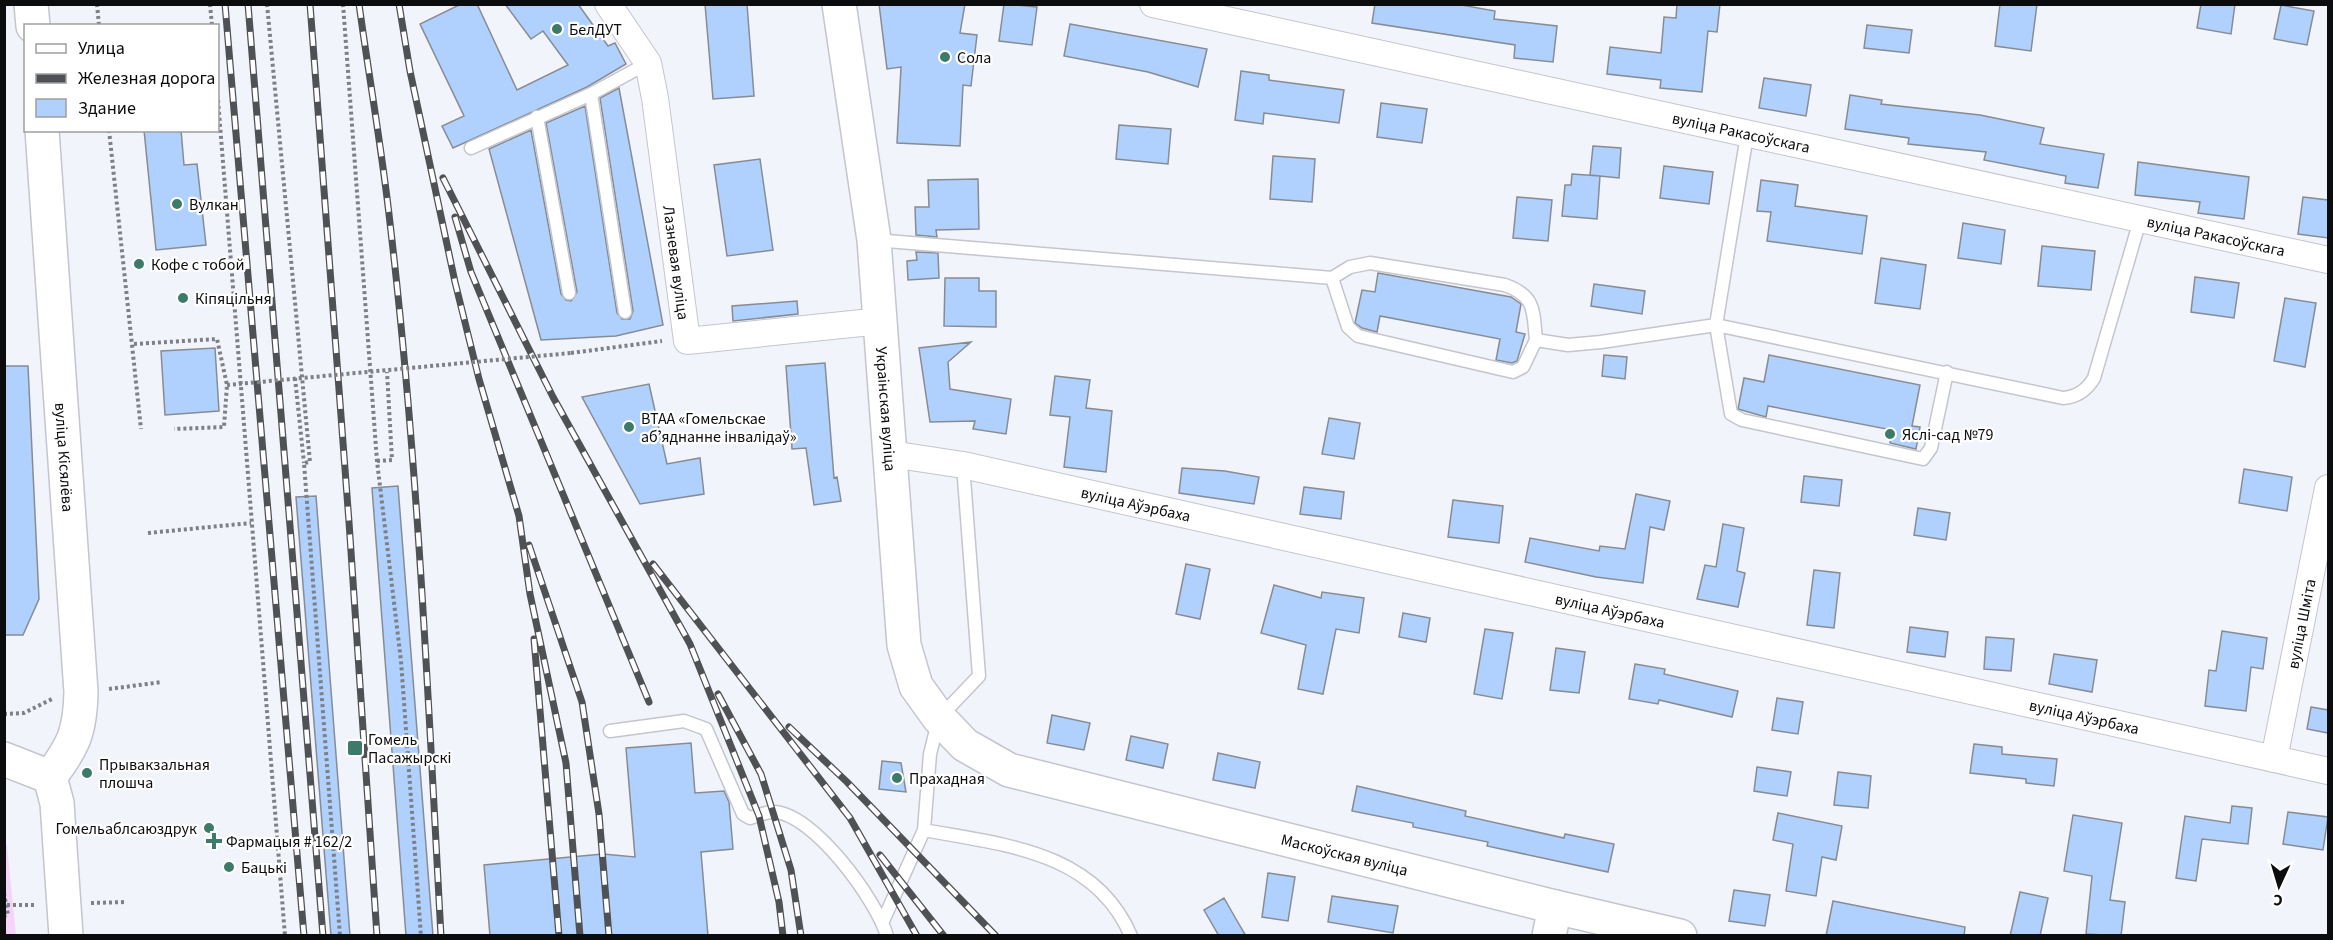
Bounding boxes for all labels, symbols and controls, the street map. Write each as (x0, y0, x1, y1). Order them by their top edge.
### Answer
place label: БелДУТ (569, 19, 622, 41)
marker: БелДУТ (550, 22, 564, 36)
legend (24, 24, 219, 132)
text: Улица (78, 36, 125, 61)
place label: Сола (957, 47, 991, 69)
marker: Сола (938, 50, 952, 64)
text: Железная дорога (78, 66, 215, 91)
text: Здание (78, 96, 136, 121)
street label: вуліца Ракасоўскага (1670, 107, 1812, 159)
place label: Вулкан (189, 194, 239, 216)
marker: Вулкан (170, 197, 184, 211)
street label: Лазневая вуліца (657, 204, 694, 321)
street label: вуліца Ракасоўскага (2145, 211, 2287, 262)
place label: Кофе с тобой (151, 254, 244, 276)
marker: Кофе с тобой (132, 257, 146, 271)
place label: Кіпяцільня (195, 288, 272, 310)
marker: Кіпяцільня (176, 291, 190, 305)
street label: Украінская вуліца (870, 346, 901, 472)
street label: вуліца Кісялёва (49, 402, 78, 513)
place label: ВТАА «Гомельскае абʼяднанне інвалідаў» (641, 408, 797, 448)
marker: ВТАА «Гомельскае абʼяднанне інвалідаў» (622, 420, 636, 434)
place label: Яслі-сад №79 (1902, 424, 1993, 446)
marker: Яслі-сад №79 (1883, 427, 1897, 441)
street label: вуліца Аўэрбаха (1079, 482, 1193, 528)
street label: вуліца Шміта (2282, 577, 2322, 671)
street label: вуліца Аўэрбаха (1553, 588, 1667, 634)
street label: вуліца Аўэрбаха (2027, 694, 2141, 740)
place label: Гомель Пасажырскі (368, 729, 451, 769)
marker: Гомель Пасажырскі (346, 739, 364, 757)
place label: Прывакзальная плошча (99, 754, 210, 794)
marker: Прывакзальная плошча (80, 766, 94, 780)
place label: Прахадная (909, 768, 985, 790)
marker: Прахадная (890, 771, 904, 785)
place label: Гомельаблсаюздрук (56, 818, 197, 840)
marker: Гомельаблсаюздрук (202, 821, 216, 835)
street label: Маскоўская вуліца (1279, 829, 1410, 882)
place label: Фармацыя # 162/2 (226, 831, 352, 853)
marker: Фармацыя # 162/2 (207, 834, 221, 848)
north arrow (2249, 856, 2309, 916)
place label: Бацькі (241, 857, 287, 879)
marker: Бацькі (222, 860, 236, 874)
text: С (2273, 889, 2283, 911)

